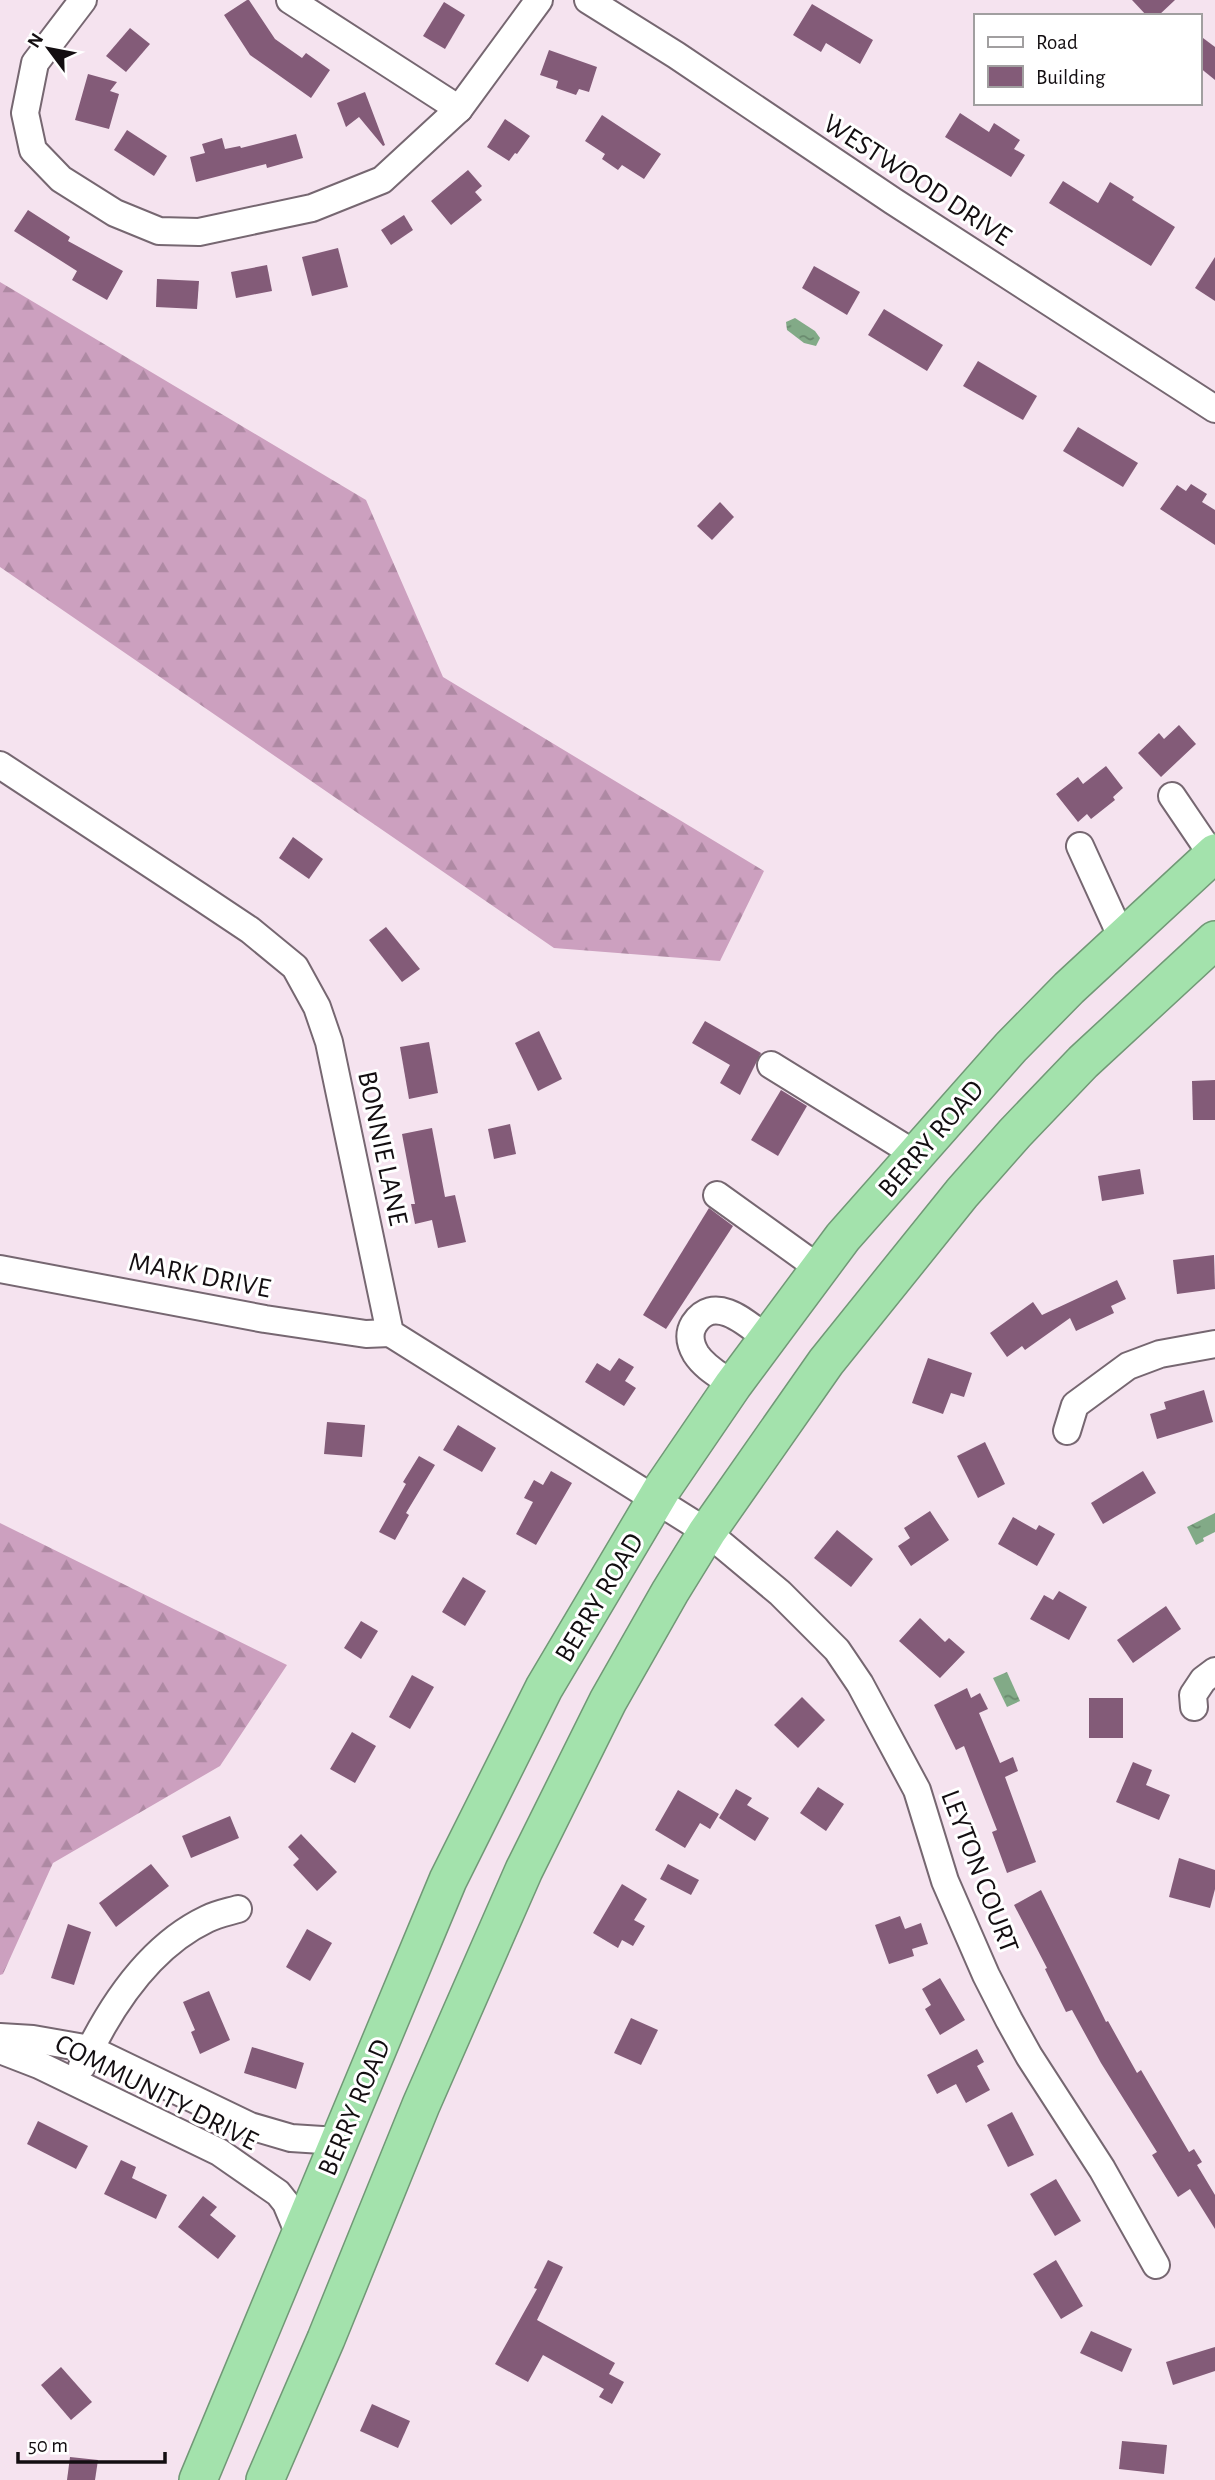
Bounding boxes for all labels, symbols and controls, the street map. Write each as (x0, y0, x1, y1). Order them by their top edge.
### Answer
north arrow (14, 14, 84, 84)
legend (974, 14, 1201, 105)
text: N (24, 30, 47, 51)
text: Road (1036, 32, 1078, 53)
text: Building (1036, 67, 1106, 88)
street label: WESTWOOD DRIVE (818, 110, 1016, 252)
street label: BONNIE LANE (352, 1069, 412, 1228)
street label: BERRY ROAD (873, 1075, 990, 1203)
street label: MARK DRIVE (126, 1249, 273, 1303)
street label: BERRY ROAD (550, 1529, 649, 1667)
street label: LEYTON COURT (935, 1786, 1023, 1957)
street label: COMMUNITY DRIVE (50, 2030, 262, 2156)
street label: BERRY ROAD (314, 2036, 396, 2180)
scale bar (18, 2420, 164, 2464)
text: 50 m (28, 2435, 68, 2456)

